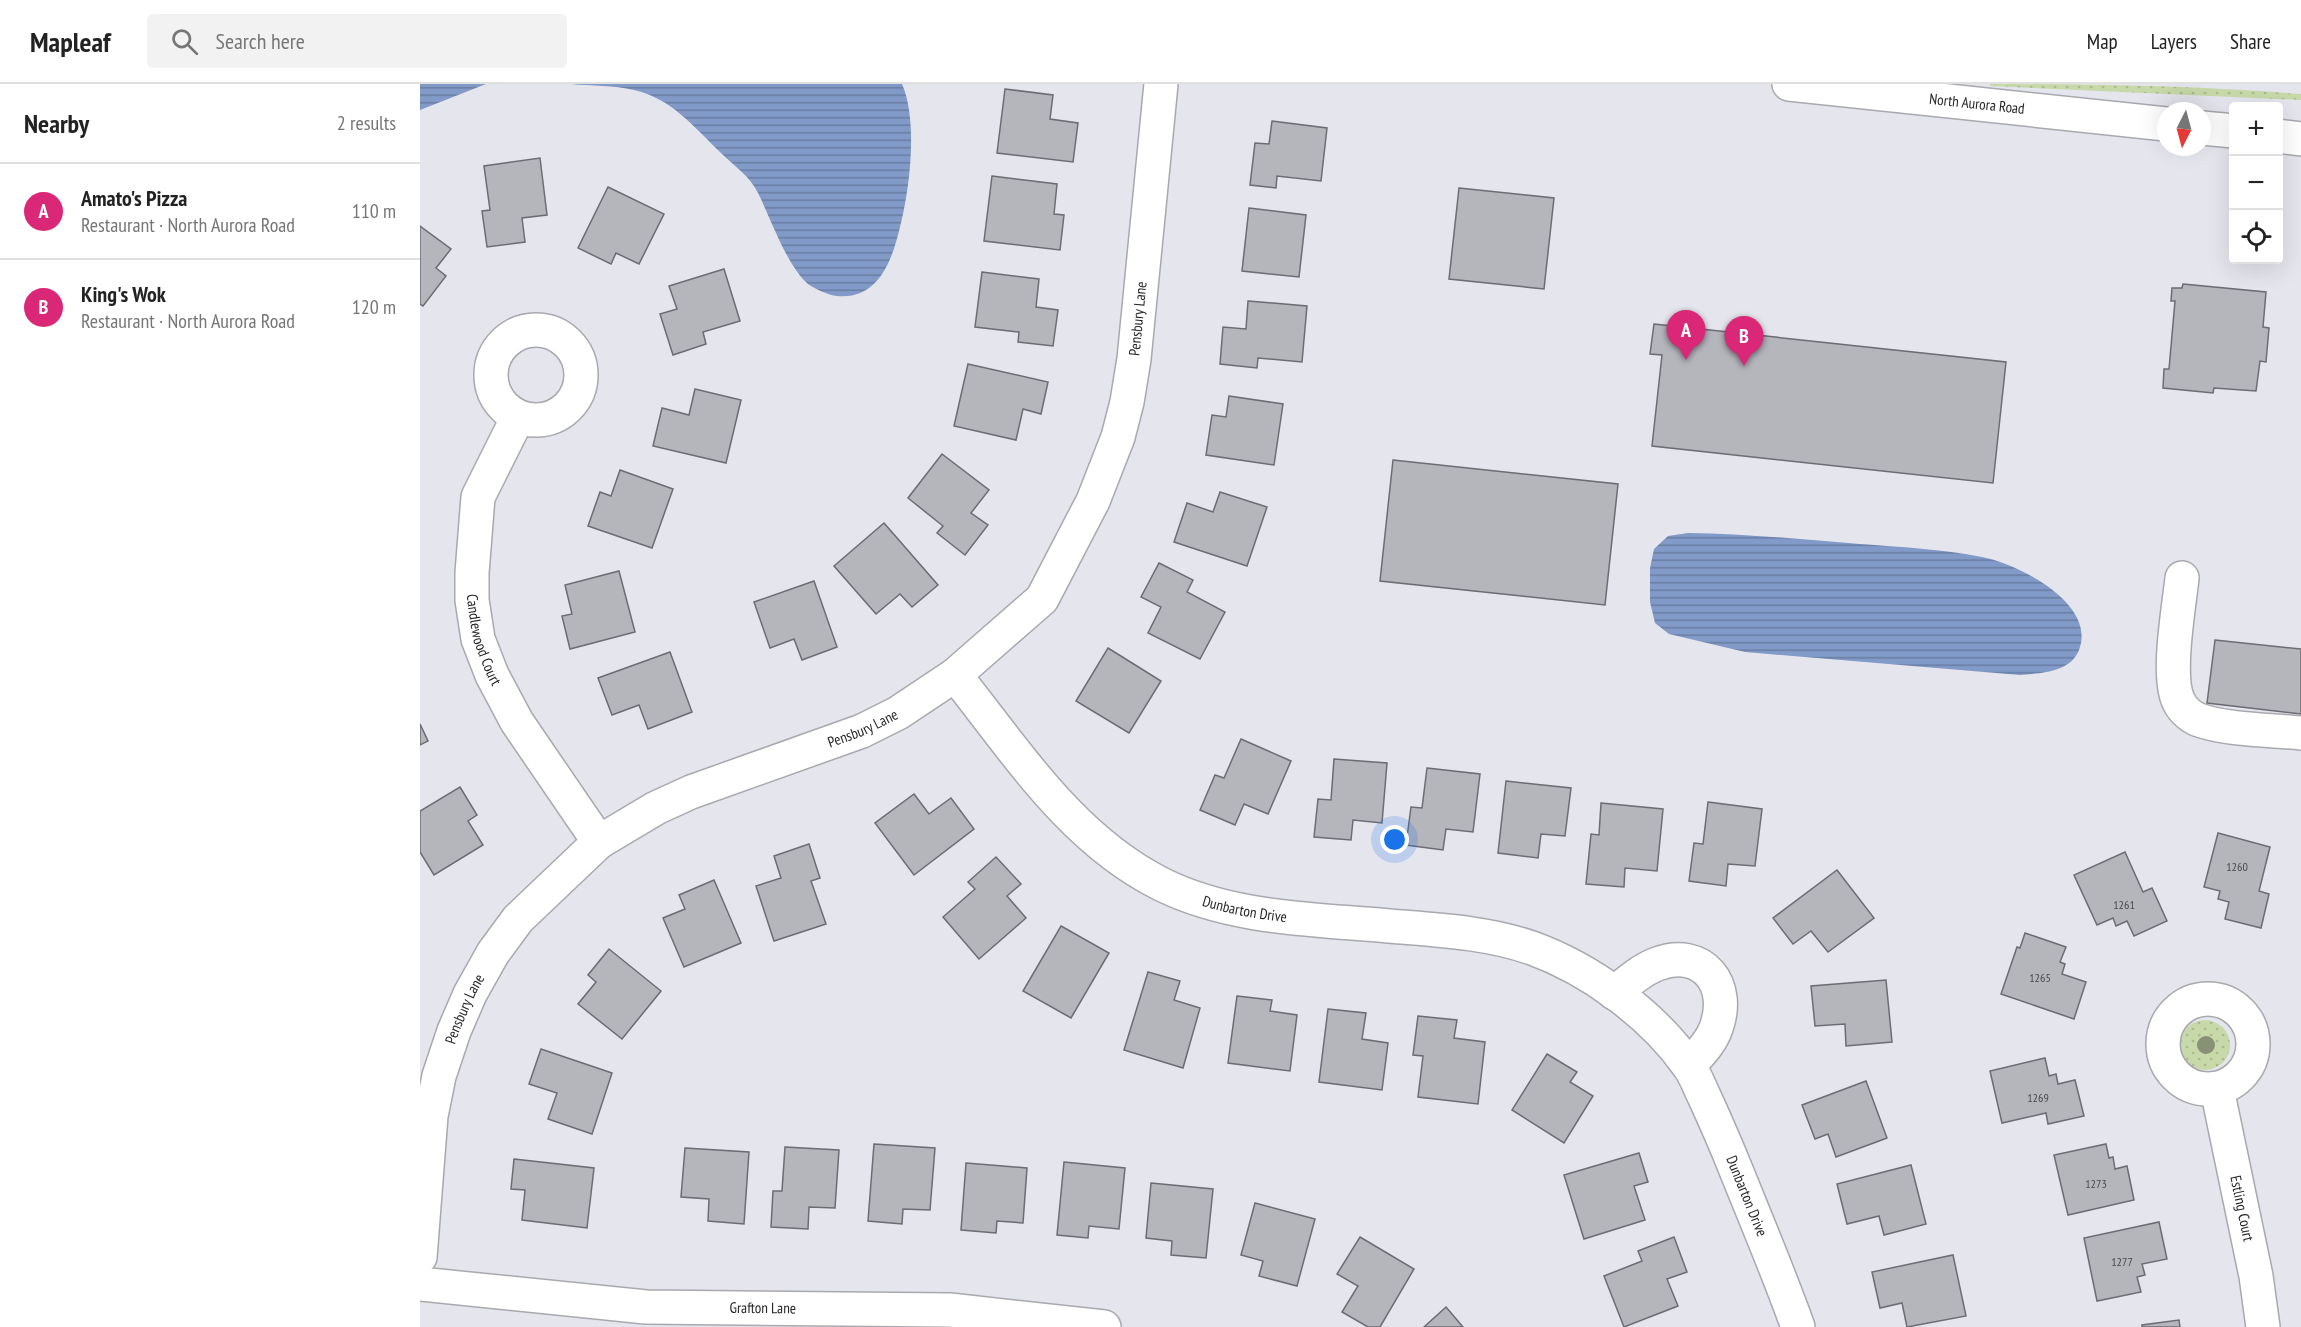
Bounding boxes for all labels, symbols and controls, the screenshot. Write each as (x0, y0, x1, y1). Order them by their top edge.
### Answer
search box (147, 14, 567, 68)
text: Mapleaf (30, 23, 111, 60)
icon: search (168, 25, 201, 58)
text: Search here (216, 27, 305, 55)
text: Map (2087, 28, 2118, 55)
text: Layers (2151, 28, 2197, 55)
text: Share (2230, 28, 2271, 55)
street label: North Aurora Road (1928, 89, 2026, 118)
north arrow (2157, 102, 2211, 156)
map controls (2229, 102, 2283, 264)
button: + (2229, 102, 2283, 156)
text: Nearby (24, 107, 89, 140)
text: 2 results (337, 110, 396, 136)
button: − (2229, 156, 2283, 210)
text: Amato's Pizza (81, 184, 187, 212)
text: A (38, 198, 49, 224)
text: 110 m (352, 198, 396, 224)
button: locate (2229, 210, 2283, 264)
text: Restaurant · North Aurora Road (81, 212, 295, 238)
text: King's Wok (81, 280, 166, 308)
street label: Pensbury Lane (1124, 281, 1151, 357)
text: B (39, 294, 48, 320)
text: 120 m (352, 294, 396, 320)
text: Restaurant · North Aurora Road (81, 308, 295, 334)
pin: A (1666, 310, 1706, 360)
pin: B (1724, 316, 1764, 366)
street label: Candlewood Court (463, 594, 506, 689)
street label: Pensbury Lane (825, 705, 901, 751)
your location (1380, 825, 1409, 854)
house number: 1260 (2226, 859, 2248, 874)
street label: Dunbarton Drive (1200, 891, 1288, 926)
house number: 1261 (2113, 897, 2135, 912)
street label: Pensbury Lane (440, 970, 488, 1046)
house number: 1265 (2029, 970, 2051, 985)
house number: 1269 (2027, 1090, 2049, 1105)
street label: Dunbarton Drive (1722, 1153, 1772, 1239)
street label: Estling Court (2226, 1174, 2259, 1243)
house number: 1273 (2085, 1176, 2107, 1191)
house number: 1277 (2111, 1254, 2133, 1269)
street label: Grafton Lane (730, 1298, 796, 1317)

